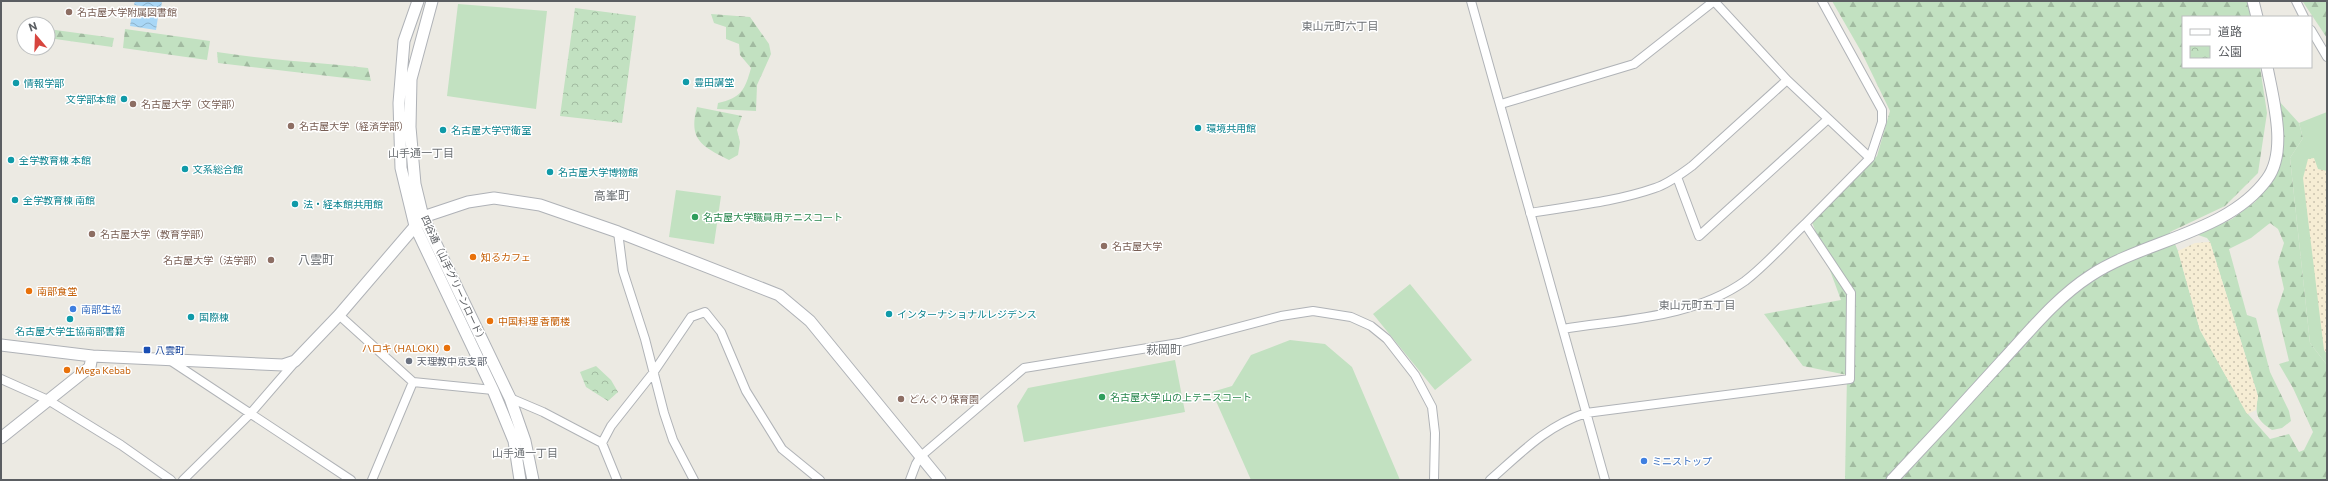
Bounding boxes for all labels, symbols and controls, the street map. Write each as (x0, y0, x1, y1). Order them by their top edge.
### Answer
place label: 名古屋大学附属図書館 (77, 6, 177, 18)
marker: 名古屋大学附属図書館 (64, 7, 74, 17)
north arrow (16, 16, 56, 56)
legend (2182, 16, 2312, 68)
text: N (27, 19, 39, 34)
district label: 東山元町六丁目 (1302, 19, 1379, 32)
text: 道路 (2218, 24, 2242, 38)
text: 公園 (2218, 44, 2242, 58)
place label: 豊田講堂 (694, 76, 734, 88)
place label: 情報学部 (24, 77, 64, 89)
marker: 豊田講堂 (681, 77, 691, 87)
marker: 情報学部 (11, 78, 21, 88)
place label: 文学部本館 (66, 93, 116, 105)
marker: 文学部本館 (119, 94, 129, 104)
place label: 名古屋大学（文学部） (141, 98, 241, 110)
marker: 名古屋大学（文学部） (128, 99, 138, 109)
place label: 名古屋大学（経済学部） (299, 120, 409, 132)
marker: 名古屋大学（経済学部） (286, 121, 296, 131)
place label: 環境共用館 (1206, 122, 1256, 134)
marker: 環境共用館 (1193, 123, 1203, 133)
place label: 名古屋大学守衛室 (451, 124, 531, 136)
marker: 名古屋大学守衛室 (438, 125, 448, 135)
district label: 山手通一丁目 (388, 146, 454, 159)
place label: 全学教育棟 本館 (19, 154, 91, 166)
marker: 全学教育棟 本館 (6, 155, 16, 165)
place label: 文系総合館 (193, 163, 243, 175)
marker: 文系総合館 (180, 164, 190, 174)
place label: 名古屋大学博物館 (558, 166, 638, 178)
marker: 名古屋大学博物館 (545, 167, 555, 177)
district label: 高峯町 (594, 188, 630, 202)
place label: 全学教育棟 南館 (23, 194, 95, 206)
marker: 全学教育棟 南館 (10, 195, 20, 205)
place label: 法・経本館共用館 (303, 198, 383, 210)
marker: 法・経本館共用館 (290, 199, 300, 209)
place label: 名古屋大学職員用テニスコート (703, 211, 843, 223)
marker: 名古屋大学職員用テニスコート (690, 212, 700, 222)
street label: 四谷通（山手グリーンロード） (419, 213, 489, 345)
place label: 名古屋大学（教育学部） (100, 228, 210, 240)
marker: 名古屋大学（教育学部） (87, 229, 97, 239)
place label: 名古屋大学 (1112, 240, 1162, 252)
marker: 名古屋大学 (1099, 241, 1109, 251)
place label: 知るカフェ (481, 251, 531, 263)
district label: 八雲町 (298, 252, 334, 266)
marker: 知るカフェ (468, 252, 478, 262)
place label: 名古屋大学（法学部） (163, 254, 263, 266)
marker: 名古屋大学（法学部） (266, 255, 276, 265)
place label: 南部食堂 (37, 285, 77, 297)
marker: 南部食堂 (24, 286, 34, 296)
district label: 東山元町五丁目 (1659, 298, 1736, 311)
place label: 南部生協 (81, 303, 121, 315)
marker: 南部生協 (68, 304, 78, 314)
place label: インターナショナルレジデンス (897, 308, 1037, 320)
marker: インターナショナルレジデンス (884, 309, 894, 319)
place label: 国際棟 (199, 311, 229, 323)
marker: 国際棟 (186, 312, 196, 322)
marker: 名古屋大学生協南部書籍 (65, 314, 75, 324)
place label: 中国料理 香蘭楼 (498, 315, 570, 327)
marker: 中国料理 香蘭楼 (485, 316, 495, 326)
place label: 名古屋大学生協南部書籍 (15, 325, 125, 337)
place label: ハロキ (HALOKI) (362, 342, 439, 354)
district label: 萩岡町 (1146, 342, 1182, 356)
marker: ハロキ (HALOKI) (442, 343, 452, 353)
place label: 八雲町 (155, 344, 185, 356)
marker: 八雲町 (142, 345, 152, 355)
place label: 天理教中京支部 (417, 355, 487, 367)
marker: 天理教中京支部 (404, 356, 414, 366)
place label: Mega Kebab (75, 364, 131, 376)
marker: Mega Kebab (62, 365, 72, 375)
place label: 名古屋大学 山の上テニスコート (1110, 391, 1252, 403)
marker: 名古屋大学 山の上テニスコート (1097, 392, 1107, 402)
place label: どんぐり保育園 (909, 393, 979, 405)
marker: どんぐり保育園 (896, 394, 906, 404)
district label: 山手通一丁目 (492, 446, 558, 459)
place label: ミニストップ (1652, 455, 1712, 467)
marker: ミニストップ (1639, 456, 1649, 466)

